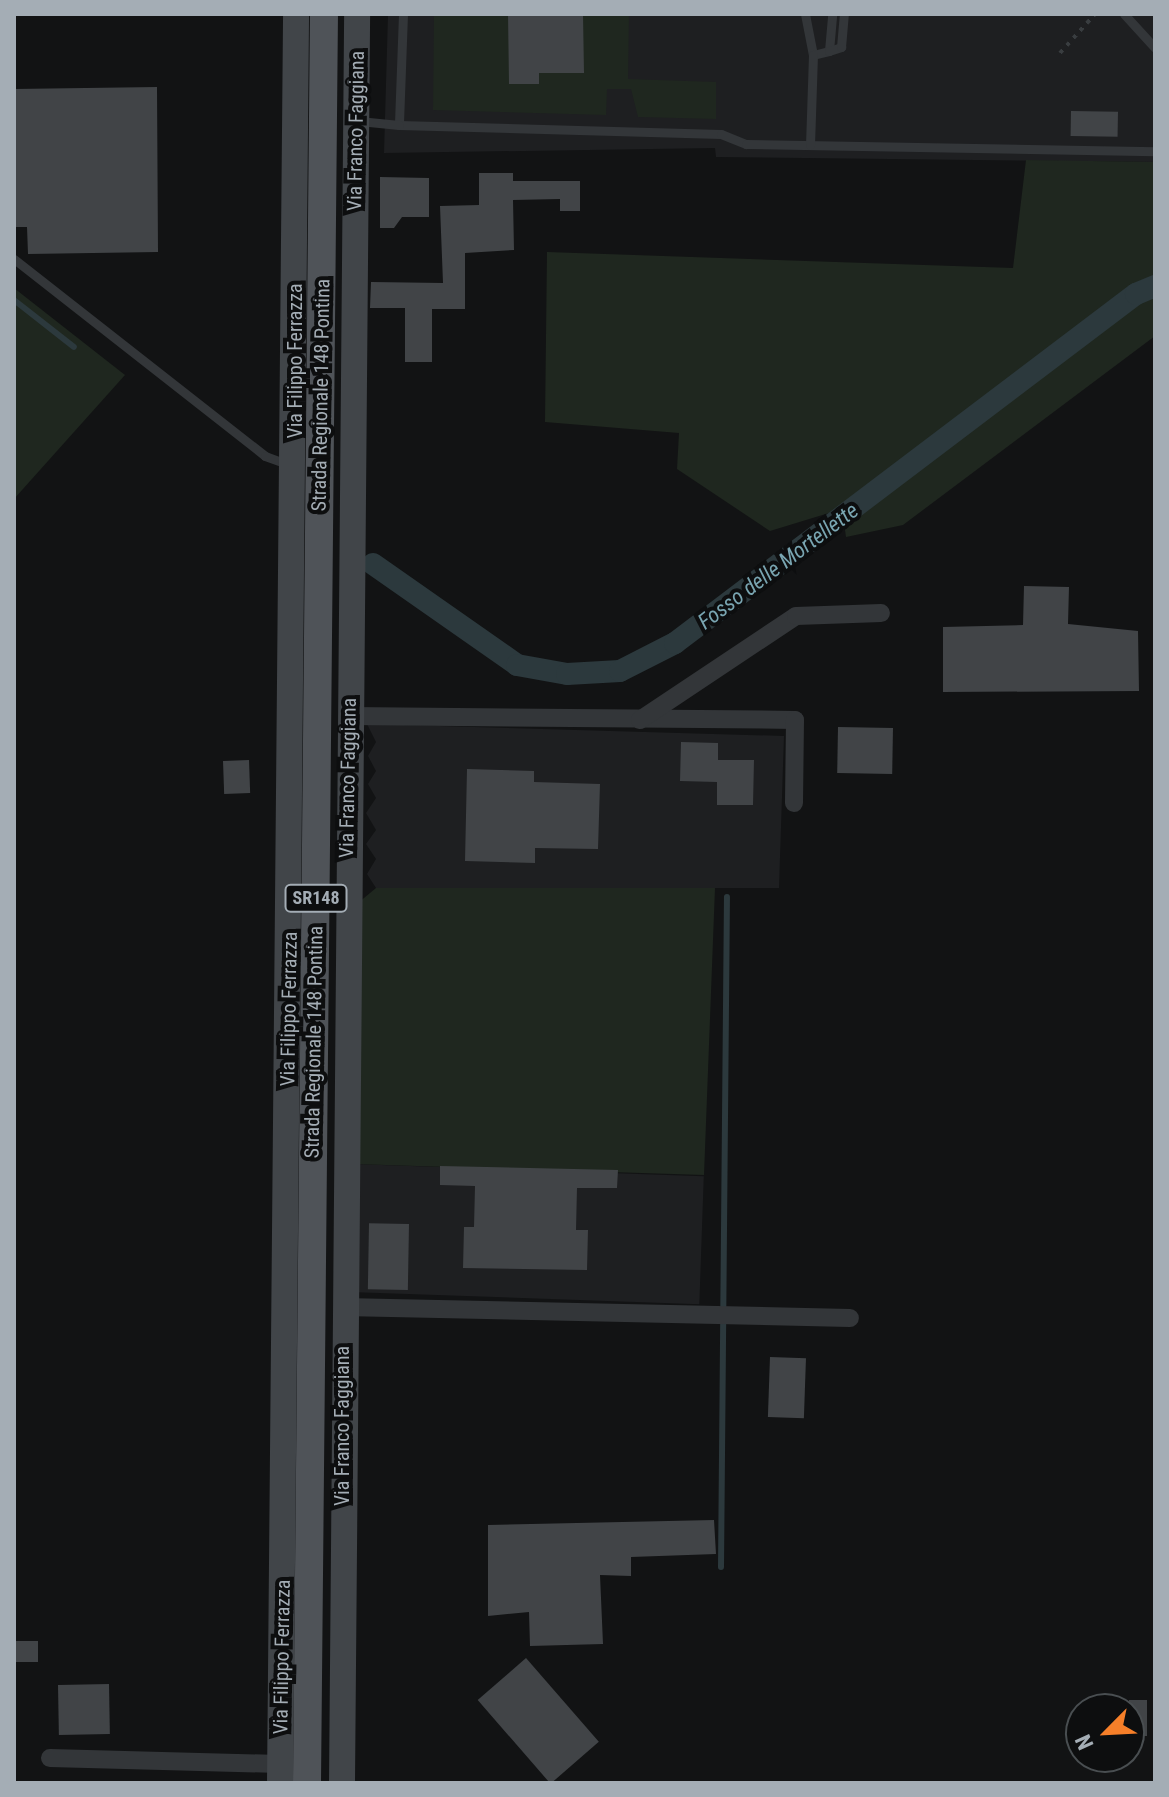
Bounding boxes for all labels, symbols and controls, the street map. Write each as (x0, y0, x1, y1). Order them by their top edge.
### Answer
street label: Via Franco Faggiana (343, 51, 369, 211)
street label: Strada Regionale 148 Pontina (307, 278, 335, 512)
street label: Via Filippo Ferrazza (283, 283, 307, 439)
water label: Fosso delle Mortellette (693, 497, 863, 635)
street label: Via Franco Faggiana (335, 698, 361, 858)
road number: SR148 (284, 884, 348, 912)
street label: Strada Regionale 148 Pontina (300, 925, 328, 1159)
street label: Via Filippo Ferrazza (276, 931, 302, 1087)
street label: Via Franco Faggiana (330, 1346, 354, 1506)
street label: Via Filippo Ferrazza (269, 1579, 295, 1735)
north arrow (1065, 1693, 1145, 1773)
text: N (1070, 1731, 1099, 1753)

